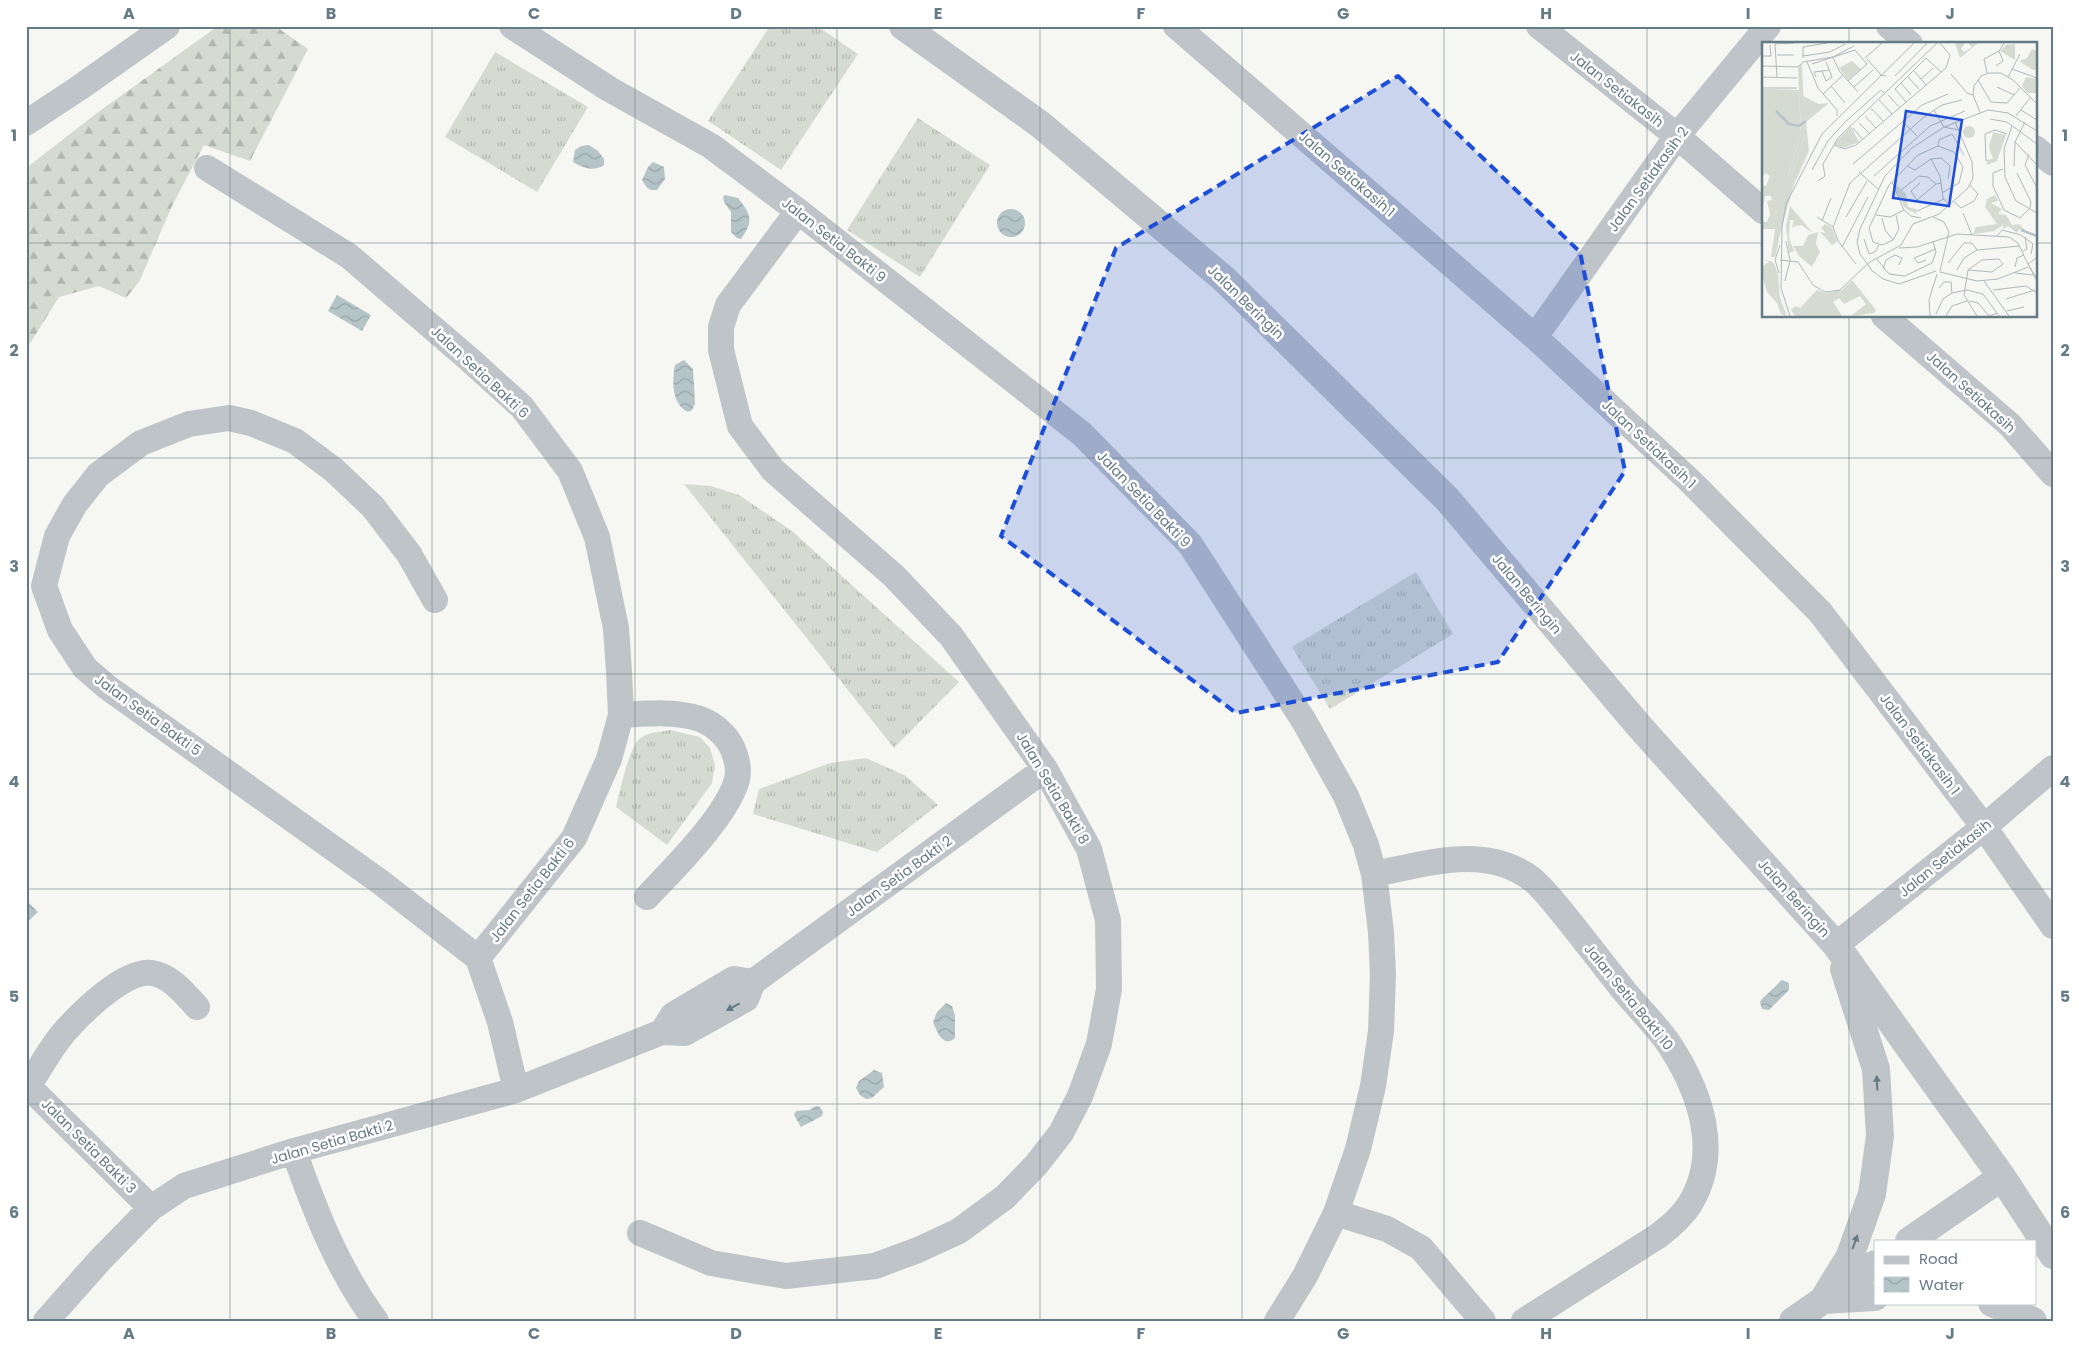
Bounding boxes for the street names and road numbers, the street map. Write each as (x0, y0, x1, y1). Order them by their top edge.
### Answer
street label: Jalan Setiakasih (1566, 46, 1668, 132)
street label: Jalan Setiakasih 2 (1603, 122, 1693, 236)
street label: Jalan Setiakasih 1 (1294, 126, 1400, 222)
street label: Jalan Setia Bakti 9 (778, 193, 890, 287)
street label: Jalan Beringin (1203, 260, 1289, 344)
street label: Jalan Setia Bakti 6 (427, 321, 534, 423)
street label: Jalan Setiakasih (1922, 347, 2020, 437)
street label: Jalan Setiakasih 1 (1598, 395, 1700, 493)
street label: Jalan Setia Bakti 9 (1093, 446, 1195, 552)
street label: Jalan Beringin (1487, 550, 1567, 638)
street label: Jalan Setia Bakti 5 (91, 669, 205, 761)
street label: Jalan Setiakasih 1 (1875, 689, 1965, 799)
street label: Jalan Setia Bakti 8 (1012, 728, 1094, 848)
street label: Jalan Setiakasih (1894, 814, 1996, 902)
street label: Jalan Setia Bakti 2 (842, 831, 956, 921)
street label: Jalan Setia Bakti 6 (485, 834, 579, 946)
street label: Jalan Beringin (1753, 854, 1835, 942)
street label: Jalan Setia Bakti 10 (1580, 939, 1678, 1055)
street label: Jalan Setia Bakti 3 (37, 1094, 141, 1198)
street label: Jalan Setia Bakti 2 (268, 1115, 396, 1169)

